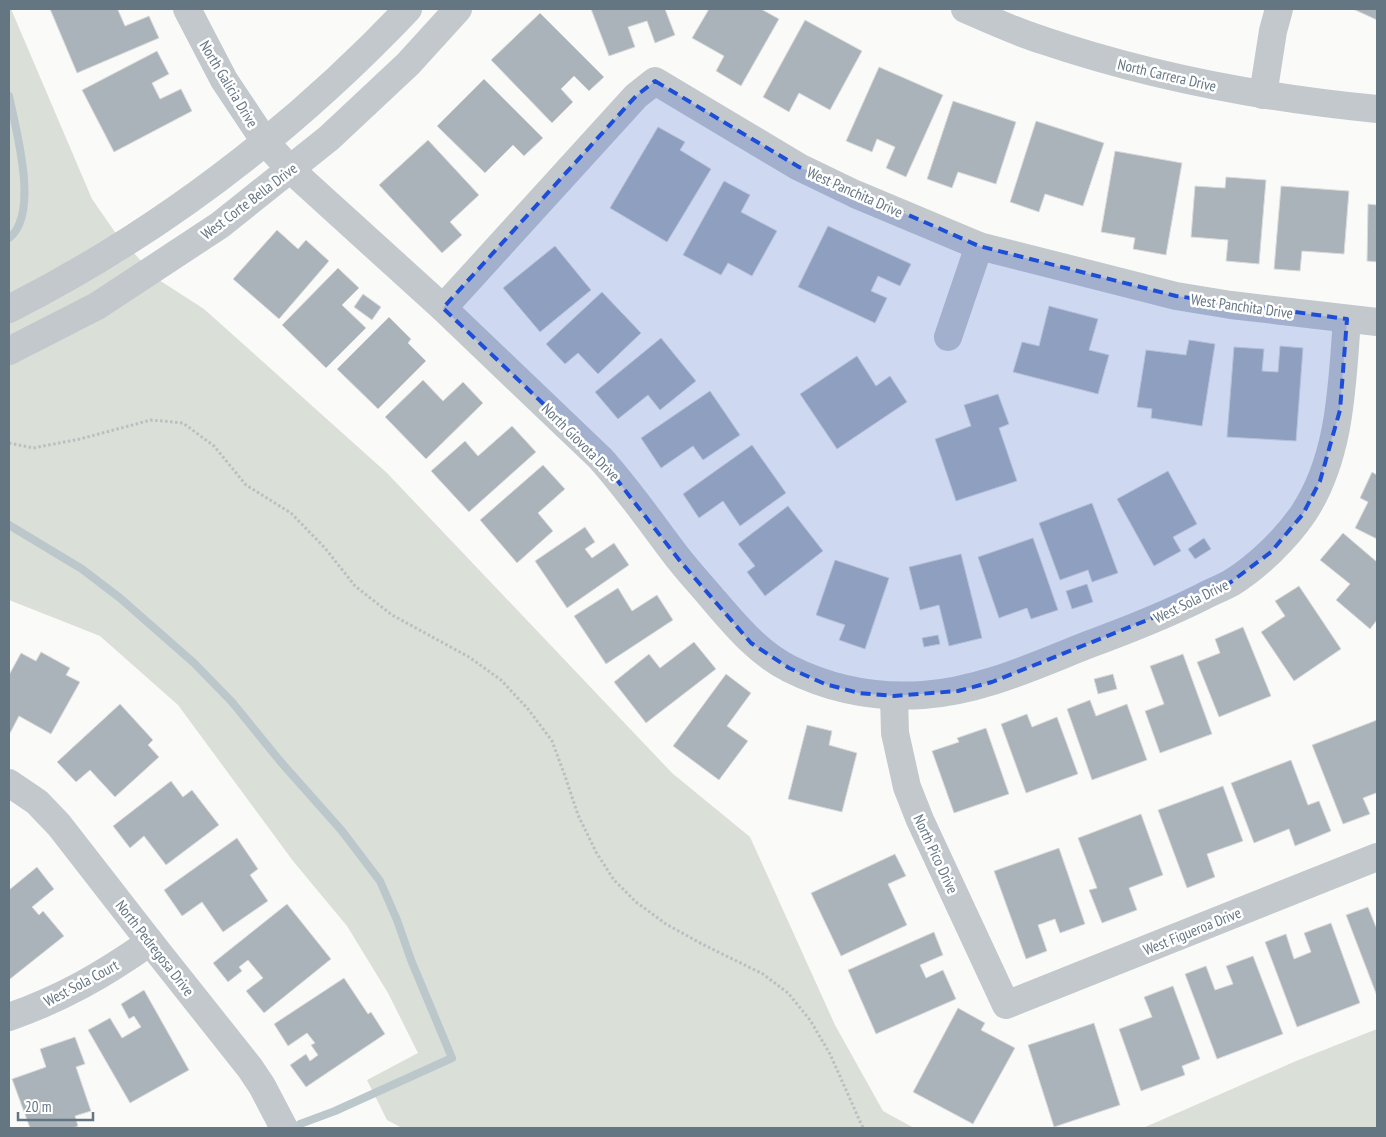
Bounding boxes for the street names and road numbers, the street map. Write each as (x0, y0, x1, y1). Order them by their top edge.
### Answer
street label: North Galicia Drive (196, 37, 262, 131)
street label: North Carrera Drive (1116, 54, 1218, 96)
street label: West Corte Bella Drive (197, 159, 301, 243)
street label: West Panchita Drive (804, 162, 906, 222)
street label: West Panchita Drive (1190, 289, 1294, 323)
street label: North Giovota Drive (538, 399, 624, 485)
street label: West Sola Drive (1150, 575, 1232, 627)
street label: North Pico Drive (909, 811, 963, 897)
street label: North Pedregosa Drive (112, 896, 198, 1000)
street label: West Figueroa Drive (1140, 903, 1244, 959)
street label: West Sola Court (40, 955, 122, 1011)

